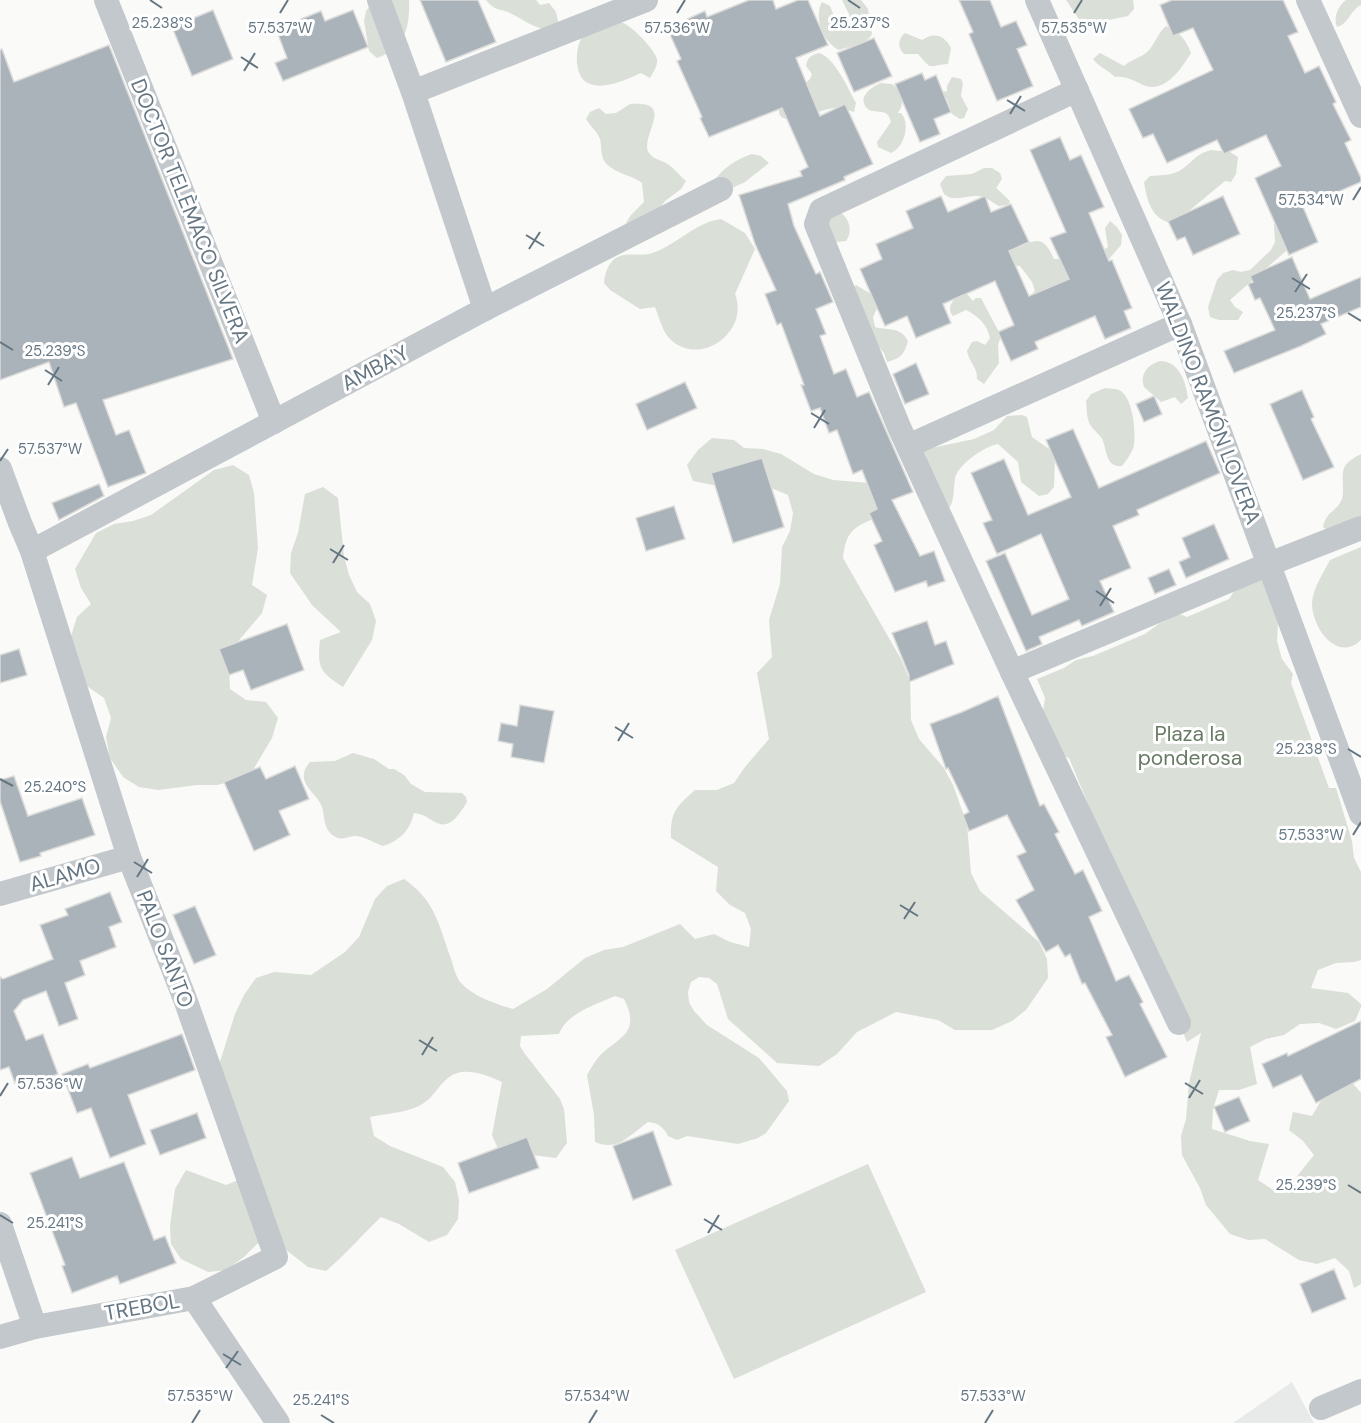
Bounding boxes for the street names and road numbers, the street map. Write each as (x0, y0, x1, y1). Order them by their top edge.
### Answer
street label: DOCTOR TELÈMACO SILVERA (124, 75, 256, 347)
street label: WALDINO RAMÓN LOVERA (1149, 278, 1267, 528)
street label: AMBA'Y (337, 339, 413, 397)
street label: ALAMO (26, 851, 104, 899)
street label: PALO SANTO (130, 886, 200, 1012)
street label: TREBOL (102, 1287, 182, 1327)

